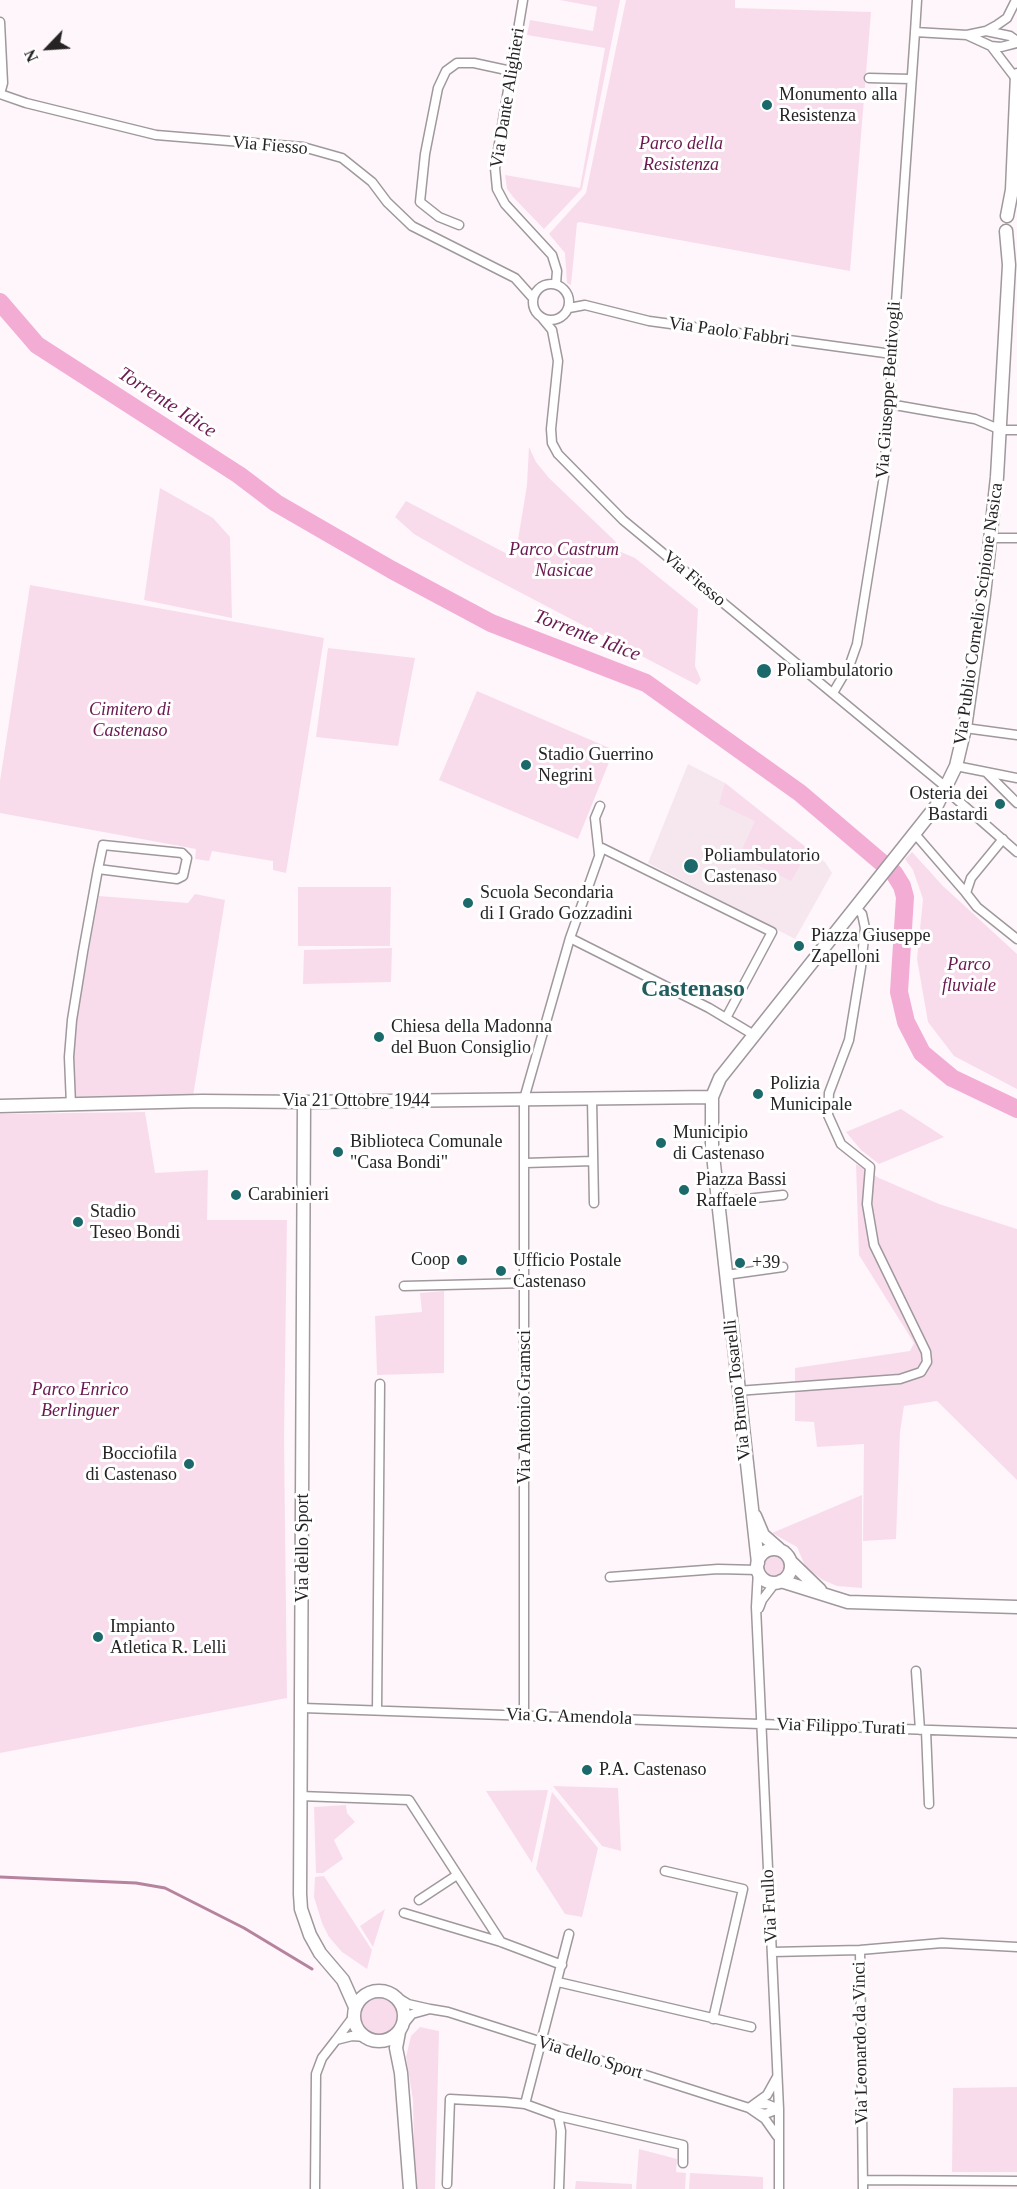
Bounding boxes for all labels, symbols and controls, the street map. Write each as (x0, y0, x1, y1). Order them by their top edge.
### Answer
north arrow (18, 18, 78, 78)
street label: Via Dante Alighieri (486, 26, 530, 170)
text: N (21, 47, 41, 65)
place label: Monumento alla Resistenza (779, 84, 897, 127)
marker: Monumento alla Resistenza (760, 98, 774, 112)
street label: Via Fiesso (231, 132, 309, 160)
park label: Parco della Resistenza (639, 133, 723, 176)
street label: Via Giuseppe Bentivogli (872, 301, 906, 479)
street label: Via Paolo Fabbri (667, 313, 791, 351)
water label: Torrente Idice (113, 362, 221, 444)
street label: Via Publio Cornelio Scipione Nasica (950, 481, 1008, 747)
park label: Parco Castrum Nasicae (509, 539, 619, 582)
street label: Via Fiesso (658, 546, 730, 612)
water label: Torrente Idice (530, 605, 644, 667)
place label: Poliambulatorio (777, 660, 893, 682)
marker: Poliambulatorio (755, 662, 773, 680)
park label: Cimitero di Castenaso (89, 699, 171, 742)
place label: Stadio Guerrino Negrini (538, 744, 653, 786)
marker: Stadio Guerrino Negrini (519, 758, 533, 772)
place label: Osteria dei Bastardi (910, 783, 988, 826)
marker: Osteria dei Bastardi (993, 797, 1007, 811)
place label: Poliambulatorio Castenaso (704, 845, 820, 888)
marker: Poliambulatorio Castenaso (682, 857, 700, 875)
place label: Scuola Secondaria di I Grado Gozzadini (480, 882, 632, 924)
marker: Scuola Secondaria di I Grado Gozzadini (461, 896, 475, 910)
place label: Piazza Giuseppe Zapelloni (811, 925, 930, 968)
marker: Piazza Giuseppe Zapelloni (792, 939, 806, 953)
park label: Parco fluviale (942, 954, 996, 996)
district label: Castenaso (641, 976, 745, 1004)
place label: Chiesa della Madonna del Buon Consiglio (391, 1016, 552, 1058)
marker: Chiesa della Madonna del Buon Consiglio (372, 1030, 386, 1044)
place label: Polizia Municipale (770, 1073, 852, 1116)
marker: Polizia Municipale (751, 1087, 765, 1101)
street label: Via 21 Ottobre 1944 (282, 1090, 430, 1112)
place label: Municipio di Castenaso (673, 1122, 764, 1164)
place label: Biblioteca Comunale "Casa Bondi" (350, 1131, 502, 1174)
marker: Municipio di Castenaso (654, 1136, 668, 1150)
marker: Biblioteca Comunale "Casa Bondi" (331, 1145, 345, 1159)
place label: Piazza Bassi Raffaele (696, 1169, 786, 1212)
marker: Piazza Bassi Raffaele (677, 1183, 691, 1197)
place label: Carabinieri (248, 1184, 329, 1206)
marker: Carabinieri (229, 1188, 243, 1202)
place label: Stadio Teseo Bondi (90, 1201, 180, 1244)
marker: Stadio Teseo Bondi (71, 1215, 85, 1229)
place label: Coop (411, 1249, 450, 1271)
place label: Ufficio Postale Castenaso (513, 1250, 621, 1292)
place label: +39 (752, 1252, 780, 1274)
marker: Coop (455, 1253, 469, 1267)
marker: +39 (733, 1256, 747, 1270)
marker: Ufficio Postale Castenaso (494, 1264, 508, 1278)
street label: Via Bruno Tosarelli (720, 1318, 756, 1462)
street label: Via Antonio Gramsci (514, 1330, 536, 1484)
park label: Parco Enrico Berlinguer (32, 1379, 128, 1422)
place label: Bocciofila di Castenaso (86, 1443, 177, 1486)
marker: Bocciofila di Castenaso (182, 1457, 196, 1471)
street label: Via dello Sport (292, 1494, 314, 1602)
place label: Impianto Atletica R. Lelli (110, 1616, 226, 1658)
marker: Impianto Atletica R. Lelli (91, 1630, 105, 1644)
street label: Via G. Amendola (505, 1704, 633, 1730)
street label: Via Filippo Turati (776, 1714, 906, 1740)
place label: P.A. Castenaso (599, 1759, 706, 1781)
marker: P.A. Castenaso (580, 1763, 594, 1777)
street label: Via Frullo (757, 1869, 783, 1943)
street label: Via Leonardo da Vinci (849, 1961, 873, 2125)
street label: Via dello Sport (535, 2032, 645, 2084)

